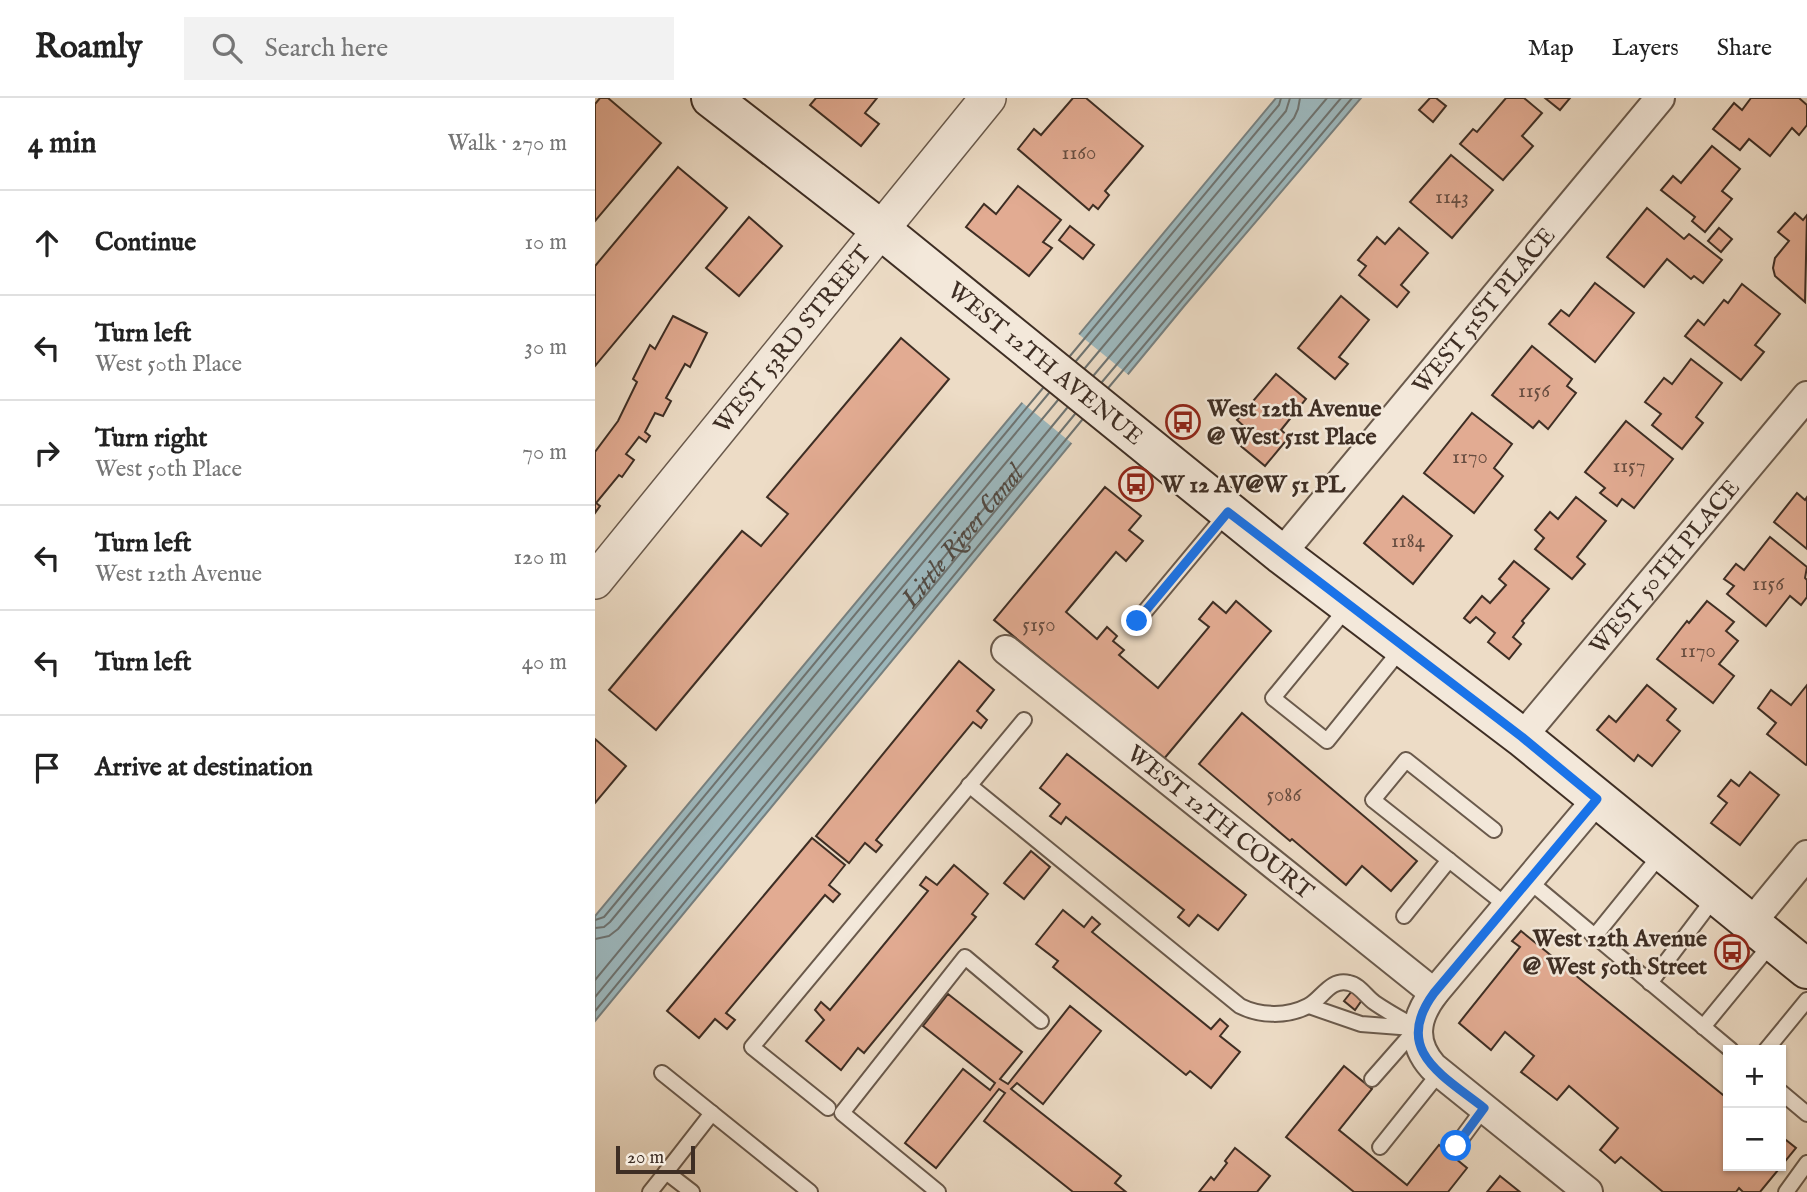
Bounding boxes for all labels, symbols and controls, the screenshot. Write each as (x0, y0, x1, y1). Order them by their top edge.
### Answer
search box (184, 17, 674, 80)
text: Roamly (35, 27, 142, 69)
icon: search (208, 29, 246, 67)
text: Search here (264, 32, 388, 65)
text: Map (1528, 33, 1574, 64)
text: Layers (1612, 33, 1679, 64)
text: Share (1717, 33, 1772, 64)
text: 4 min (28, 125, 96, 163)
text: Walk · 270 m (447, 129, 567, 158)
house number: 1160 (1062, 140, 1096, 167)
house number: 1143 (1435, 184, 1469, 211)
street label: WEST 51ST PLACE (1406, 221, 1563, 401)
icon: ahead (28, 224, 66, 262)
text: Continue (95, 226, 196, 259)
text: 10 m (524, 228, 567, 257)
street label: WEST 53RD STREET (707, 239, 879, 440)
street label: WEST 12TH AVENUE (940, 276, 1149, 453)
text: Turn left (95, 317, 192, 350)
icon: left (28, 329, 66, 367)
text: 30 m (524, 333, 567, 362)
text: West 50th Place (95, 350, 242, 379)
house number: 1156 (1518, 378, 1551, 405)
place label: West 12th Avenue @ West 51st Place (1206, 394, 1381, 453)
bus stop icon: West 12th Avenue @ West 51st Place (1164, 403, 1202, 441)
text: Turn right (95, 422, 208, 455)
icon: right (28, 434, 66, 472)
text: 70 m (522, 438, 567, 467)
house number: 1170 (1452, 444, 1488, 471)
house number: 1157 (1612, 453, 1646, 480)
text: West 50th Place (95, 455, 242, 484)
water label: Little River Canal (894, 457, 1033, 616)
bus stop icon: W 12 AV@W 51 PL (1117, 465, 1155, 503)
place label: W 12 AV@W 51 PL (1160, 470, 1346, 501)
street label: WEST 50TH PLACE (1583, 474, 1748, 662)
text: Turn left (95, 527, 192, 560)
house number: 1184 (1391, 528, 1426, 555)
icon: left (28, 539, 66, 577)
text: 120 m (514, 543, 567, 572)
text: West 12th Avenue (95, 560, 262, 589)
house number: 1156 (1752, 571, 1785, 598)
route end (1121, 605, 1152, 636)
house number: 5150 (1022, 612, 1056, 639)
house number: 1170 (1680, 638, 1716, 665)
icon: left (28, 644, 66, 682)
text: Turn left (95, 646, 192, 679)
text: 40 m (522, 648, 567, 677)
street label: WEST 12TH COURT (1120, 739, 1320, 908)
icon: arrive (28, 749, 66, 787)
text: Arrive at destination (95, 751, 313, 784)
house number: 5086 (1267, 782, 1303, 809)
place label: West 12th Avenue @ West 50th Street (1523, 924, 1708, 983)
bus stop icon: West 12th Avenue @ West 50th Street (1713, 933, 1751, 971)
map controls (1723, 1045, 1786, 1171)
button: + (1723, 1045, 1786, 1108)
button: − (1723, 1108, 1786, 1171)
route start (1440, 1130, 1471, 1161)
scale bar (616, 1143, 695, 1175)
text: 20 m (627, 1146, 664, 1170)

